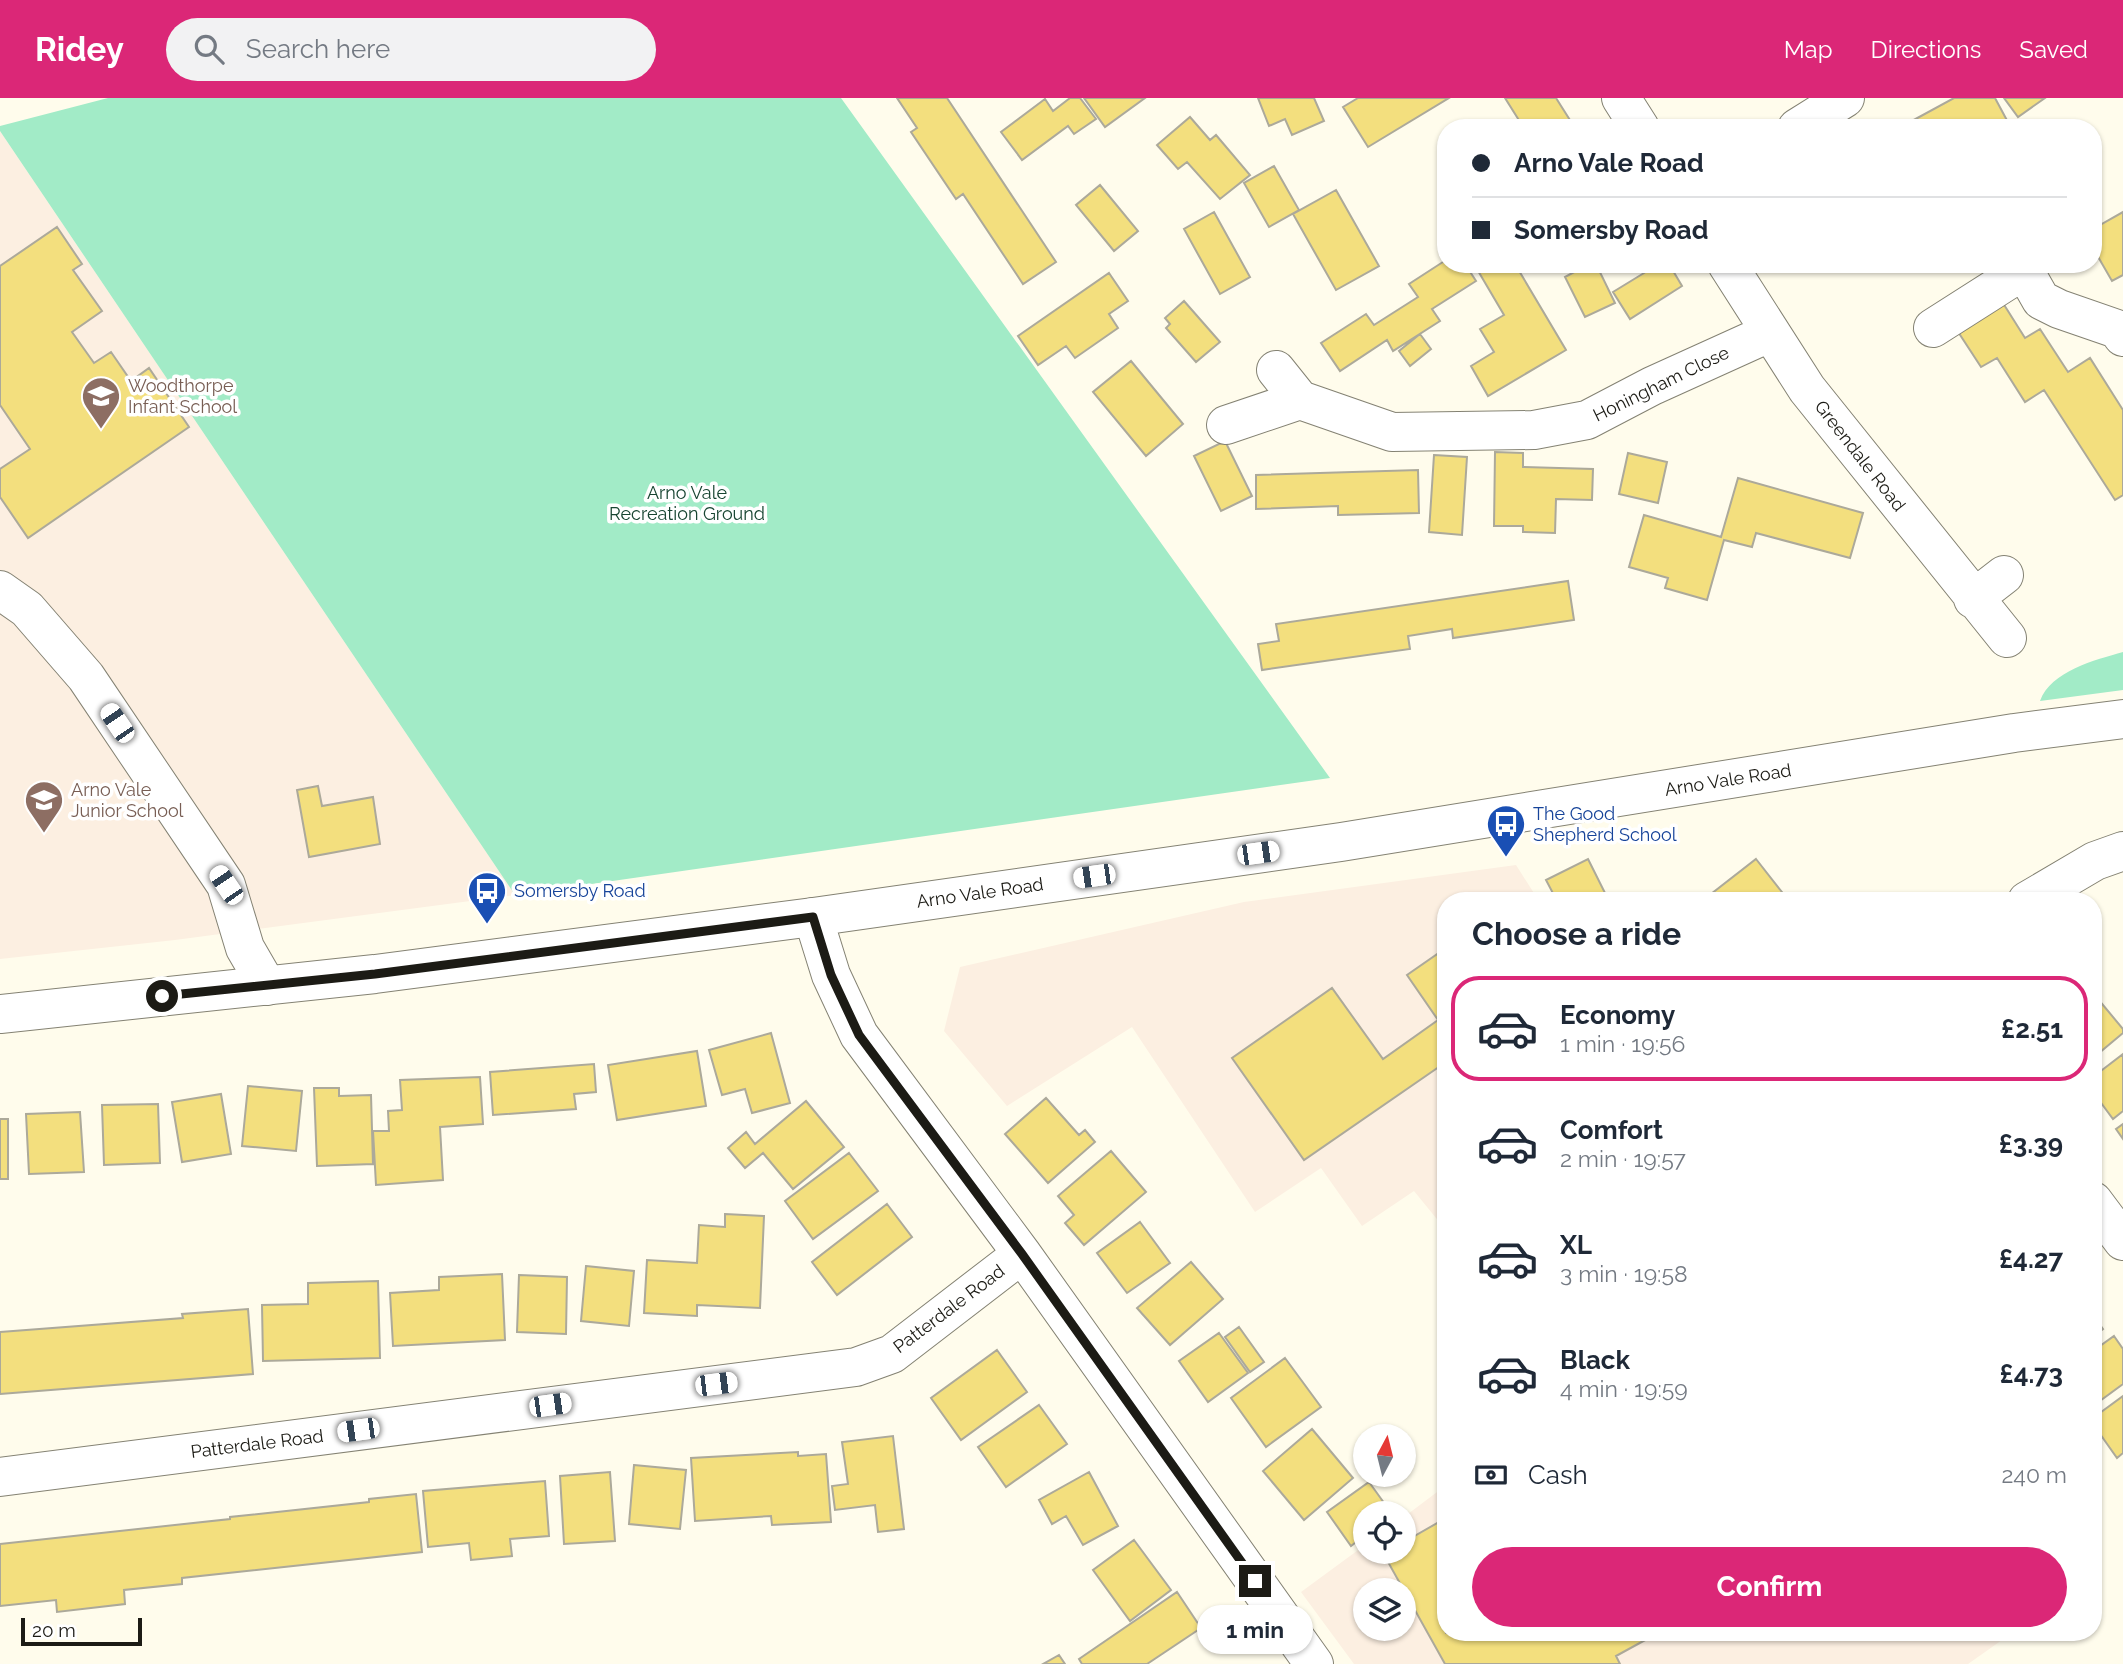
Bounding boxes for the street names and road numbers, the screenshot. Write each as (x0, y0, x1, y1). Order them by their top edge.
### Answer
street label: Honingham Close (1589, 341, 1733, 426)
street label: Greendale Road (1811, 396, 1910, 515)
street label: Arno Vale Road (1663, 759, 1793, 800)
street label: Arno Vale Road (915, 873, 1045, 912)
street label: Patterdale Road (889, 1260, 1008, 1357)
street label: Patterdale Road (189, 1425, 325, 1462)

